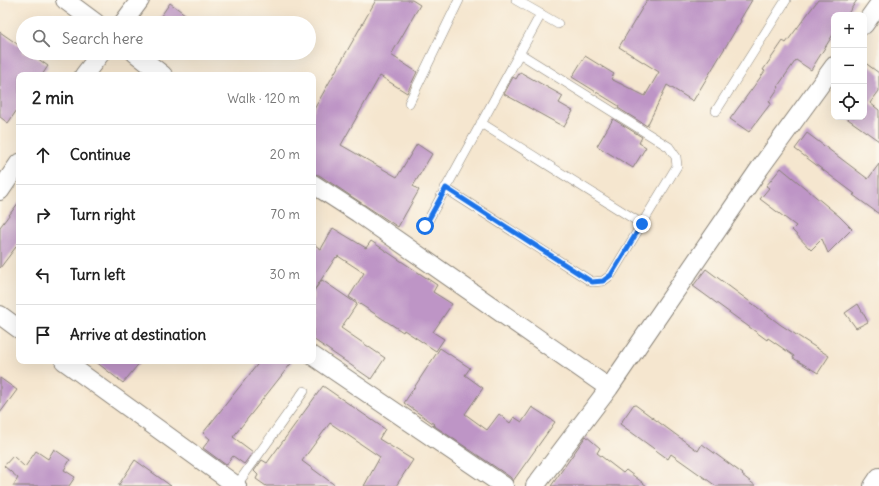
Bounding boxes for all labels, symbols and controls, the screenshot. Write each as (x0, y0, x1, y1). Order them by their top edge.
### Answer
map controls (831, 12, 867, 120)
button: + (831, 12, 867, 48)
search box (16, 16, 316, 60)
icon: search (30, 27, 52, 49)
text: Search here (62, 29, 143, 48)
button: − (831, 48, 867, 84)
button: locate (831, 84, 867, 120)
text: 2 min (32, 87, 74, 109)
text: Walk · 120 m (227, 90, 300, 107)
icon: ahead (32, 144, 54, 166)
text: Continue (70, 145, 131, 164)
text: 20 m (270, 146, 300, 163)
icon: right (32, 204, 54, 226)
text: Turn right (70, 205, 135, 224)
text: 70 m (271, 206, 300, 223)
route end (633, 215, 651, 233)
route start (416, 217, 434, 235)
icon: left (32, 264, 54, 286)
text: Turn left (70, 265, 125, 284)
text: 30 m (270, 266, 300, 283)
icon: arrive (32, 324, 54, 346)
text: Arrive at destination (70, 325, 206, 344)

